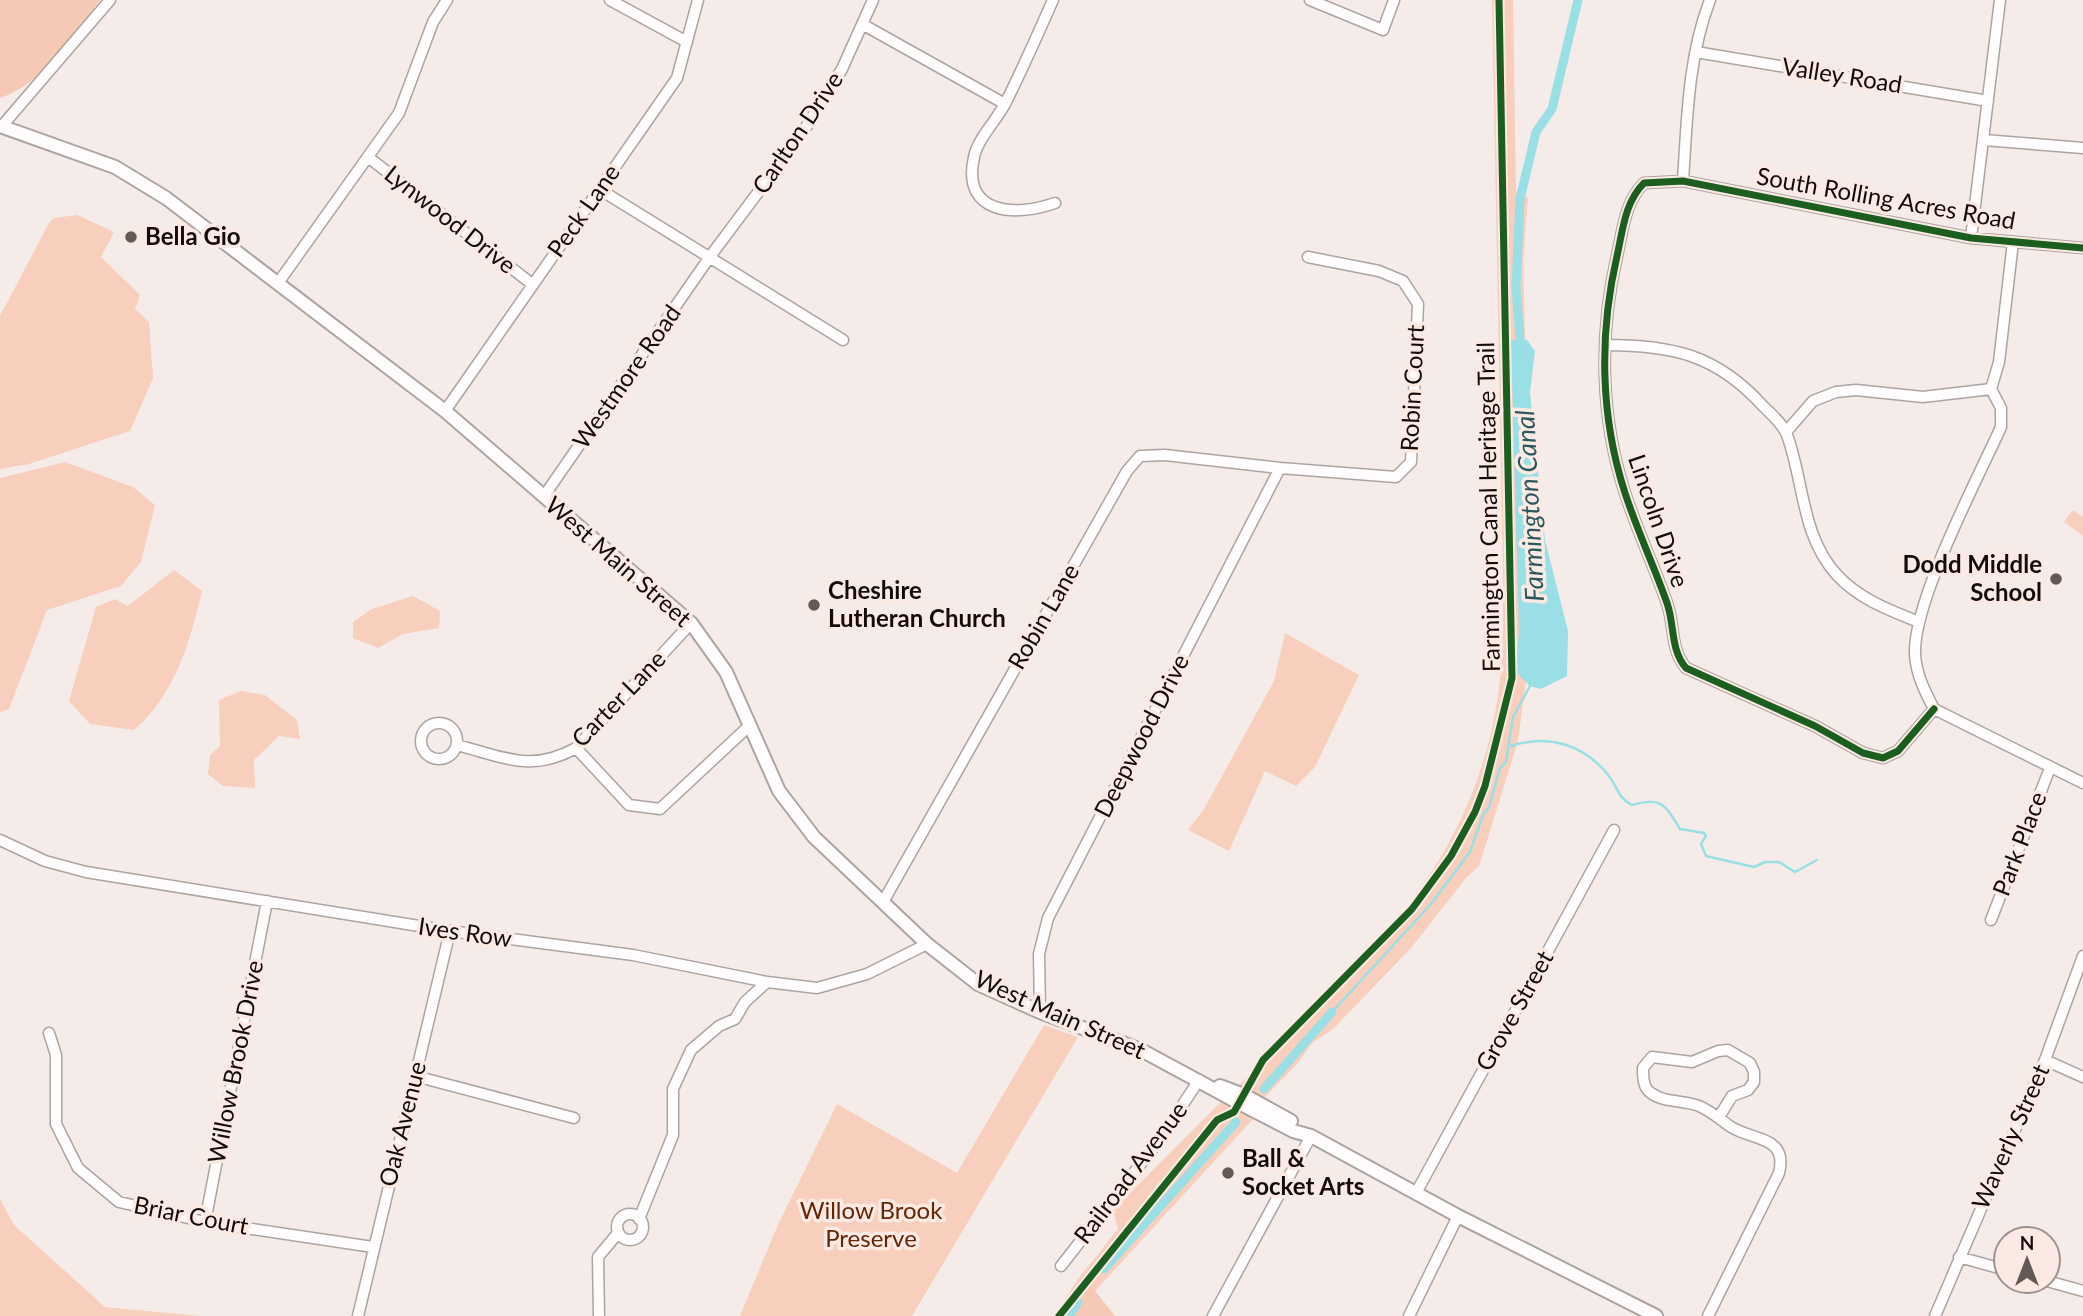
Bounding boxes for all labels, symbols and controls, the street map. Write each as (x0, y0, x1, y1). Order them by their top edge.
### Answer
street label: Valley Road (1780, 51, 1904, 98)
street label: Carlton Drive (745, 65, 848, 199)
street label: Peck Lane (540, 158, 625, 262)
street label: Lynwood Drive (380, 159, 522, 279)
street label: South Rolling Acres Road (1755, 160, 2018, 235)
place label: Bella Gio (145, 221, 241, 250)
marker: Bella Gio (123, 229, 139, 245)
street label: Westmore Road (565, 299, 686, 454)
street label: Robin Court (1394, 324, 1429, 452)
street label: Farmington Canal Heritage Trail (1470, 342, 1505, 672)
water label: Farmington Canal (1508, 409, 1550, 603)
street label: Lincoln Drive (1623, 450, 1696, 591)
street label: West Main Street (540, 490, 698, 632)
place label: Dodd Middle School (1902, 549, 2042, 606)
street label: Robin Lane (1001, 558, 1084, 674)
marker: Dodd Middle School (2048, 571, 2064, 587)
place label: Cheshire Lutheran Church (828, 575, 1006, 632)
marker: Cheshire Lutheran Church (806, 597, 822, 613)
street label: Carter Lane (565, 644, 671, 752)
street label: Deepwood Drive (1087, 649, 1194, 822)
street label: Park Place (1986, 787, 2052, 899)
street label: Ives Row (417, 911, 514, 952)
street label: Grove Street (1469, 945, 1559, 1075)
street label: Willow Brook Drive (201, 958, 268, 1166)
street label: West Main Street (971, 963, 1151, 1064)
street label: Oak Avenue (372, 1058, 431, 1189)
street label: Waverly Street (1965, 1059, 2055, 1213)
street label: Railroad Avenue (1067, 1095, 1193, 1249)
place label: Ball & Socket Arts (1242, 1143, 1364, 1200)
marker: Ball & Socket Arts (1220, 1165, 1236, 1181)
street label: Briar Court (131, 1189, 251, 1240)
park label: Willow Brook Preserve (800, 1195, 943, 1252)
north arrow (1992, 1225, 2062, 1295)
text: N (2020, 1231, 2034, 1254)

